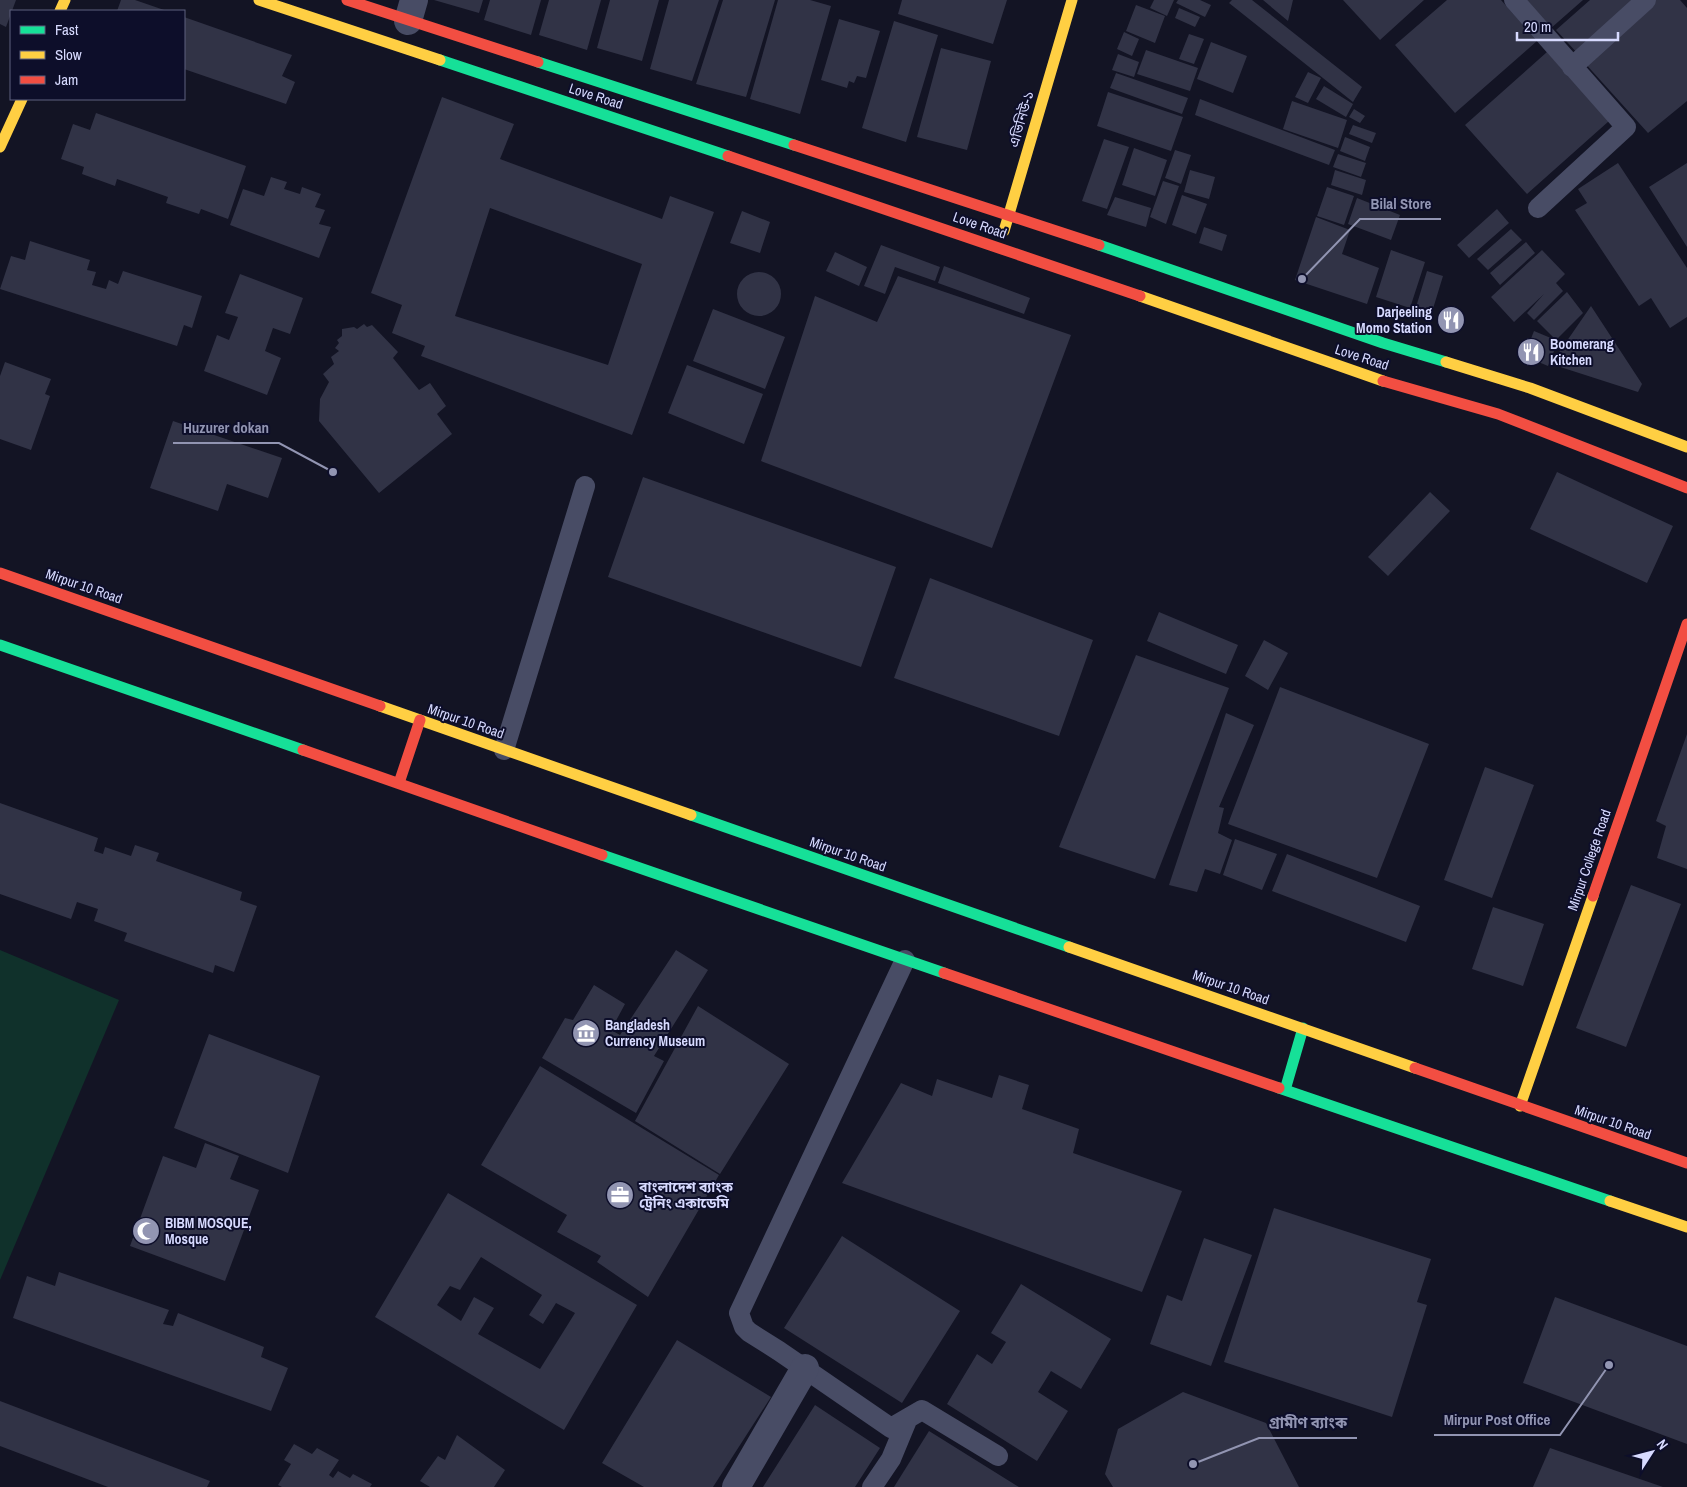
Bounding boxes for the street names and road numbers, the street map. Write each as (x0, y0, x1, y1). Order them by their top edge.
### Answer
street label: Love Road (567, 79, 625, 113)
street label: এভিনিউ-১ (1004, 89, 1038, 149)
street label: Love Road (951, 207, 1009, 243)
street label: Love Road (1333, 340, 1391, 374)
street label: Mirpur 10 Road (43, 565, 125, 607)
street label: Mirpur 10 Road (425, 700, 507, 742)
street label: Mirpur College Road (1563, 807, 1615, 913)
street label: Mirpur 10 Road (807, 833, 889, 875)
street label: Mirpur 10 Road (1190, 966, 1272, 1008)
street label: Mirpur 10 Road (1572, 1101, 1654, 1143)

